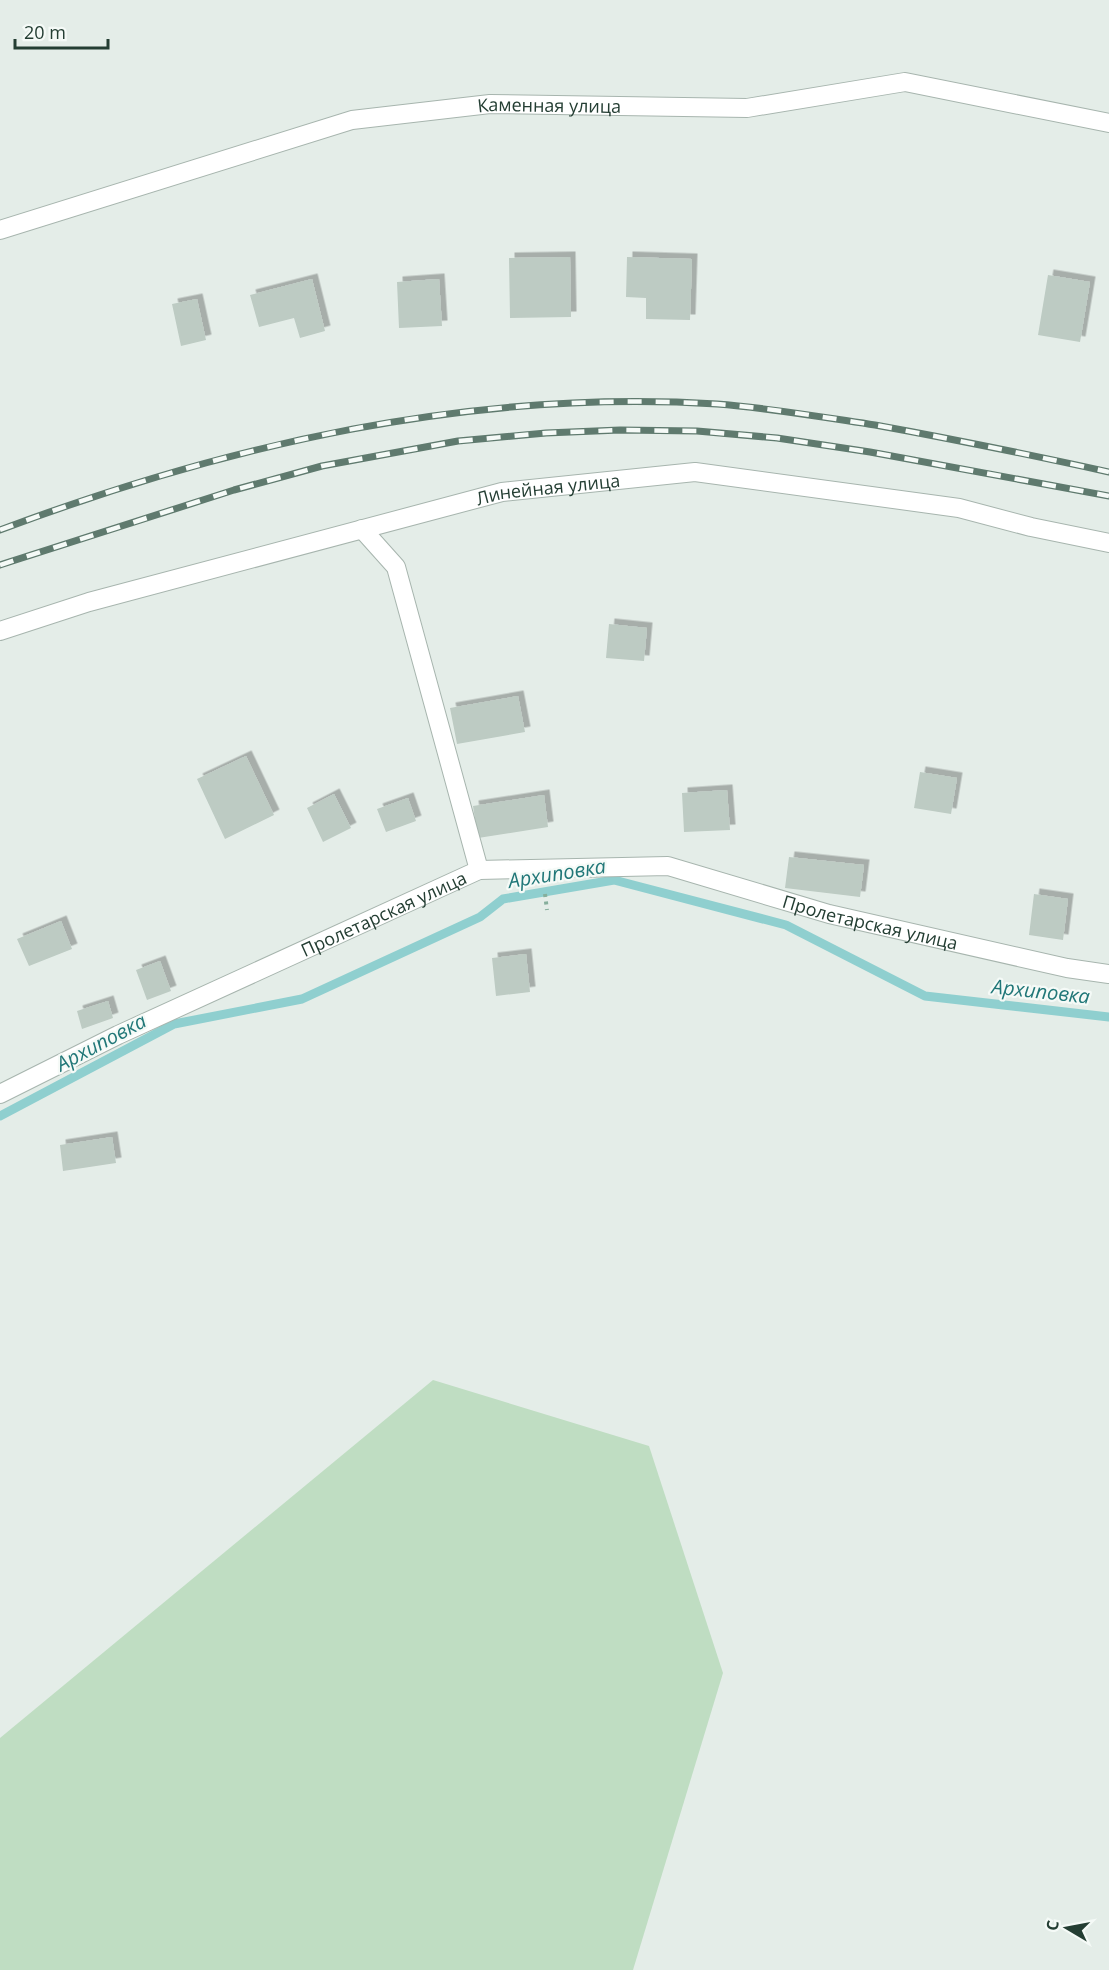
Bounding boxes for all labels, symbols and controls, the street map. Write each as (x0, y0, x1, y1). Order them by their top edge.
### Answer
scale bar (15, 12, 108, 50)
text: 20 m (24, 20, 66, 44)
street label: Каменная улица (476, 92, 621, 118)
street label: Линейная улица (473, 468, 621, 510)
water label: Архиповка (504, 852, 608, 894)
street label: Пролетарская улица (297, 865, 470, 962)
street label: Пролетарская улица (780, 889, 960, 955)
water label: Архиповка (989, 972, 1091, 1010)
water label: Архиповка (49, 1007, 151, 1078)
north arrow (1037, 1898, 1097, 1958)
text: С (1041, 1918, 1064, 1932)

